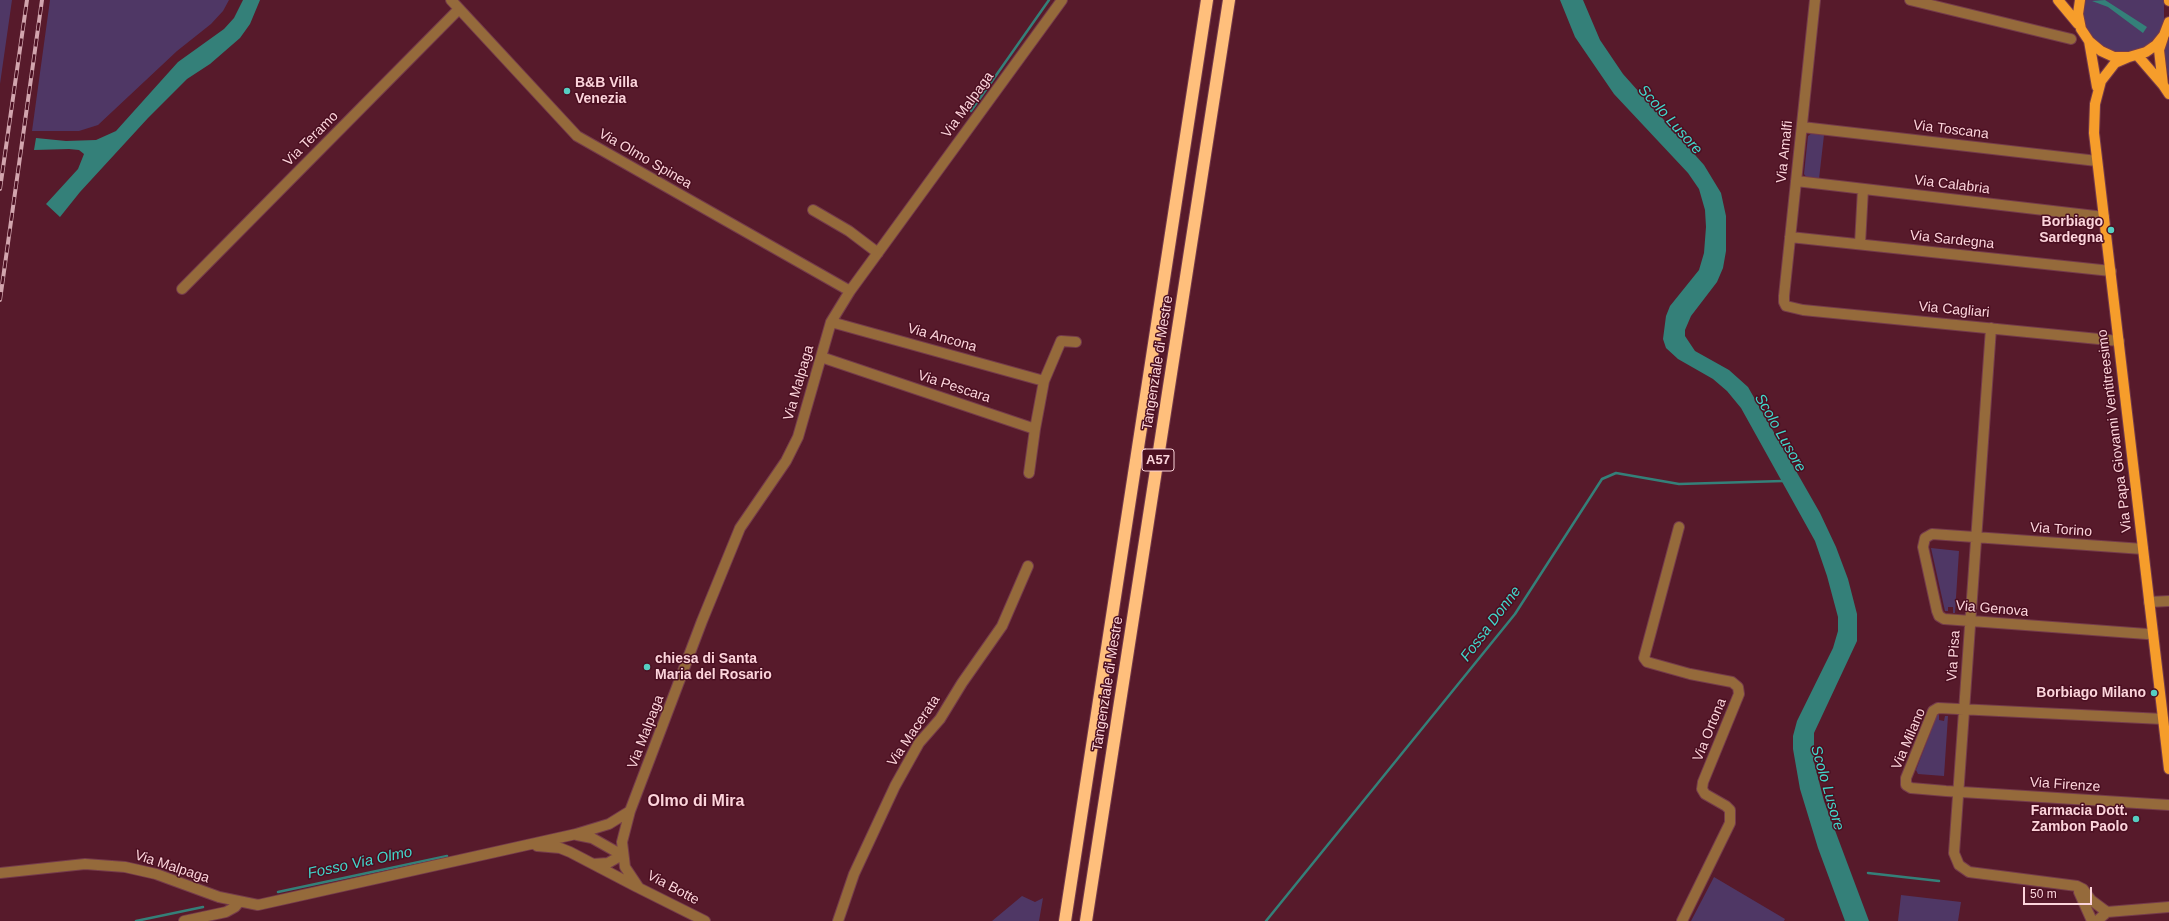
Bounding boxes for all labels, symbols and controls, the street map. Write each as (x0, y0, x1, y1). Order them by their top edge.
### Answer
street label: Via Malpaga (938, 69, 998, 141)
place label: B&B Villa Venezia (575, 75, 638, 108)
water label: Scolo Lusore (1634, 81, 1706, 159)
marker: B&B Villa Venezia (562, 86, 572, 96)
street label: Via Teramo (280, 108, 342, 170)
street label: Via Toscana (1912, 117, 1990, 143)
street label: Via Amalfi (1773, 120, 1797, 184)
street label: Via Olmo Spinea (595, 126, 695, 192)
street label: Via Calabria (1913, 172, 1991, 198)
place label: Borbiago Sardegna (2039, 214, 2103, 246)
marker: Borbiago Sardegna (2106, 225, 2116, 235)
street label: Via Sardegna (1909, 227, 1995, 253)
street label: Tangenziale di Mestre (1139, 294, 1177, 432)
street label: Via Cagliari (1918, 299, 1990, 321)
street label: Via Ancona (905, 320, 979, 356)
street label: Via Papa Giovanni Ventitreesimo (2094, 329, 2136, 533)
street label: Via Malpaga (780, 343, 818, 423)
street label: Via Pescara (916, 367, 992, 407)
water label: Scolo Lusore (1750, 391, 1810, 475)
road number: A57 (1142, 449, 1174, 471)
street label: Via Torino (2029, 519, 2093, 541)
water label: Fossa Donne (1457, 583, 1525, 665)
street label: Via Genova (1955, 597, 2029, 621)
street label: Tangenziale di Mestre (1089, 615, 1127, 753)
street label: Via Pisa (1944, 630, 1964, 682)
place label: chiesa di Santa Maria del Rosario (655, 651, 772, 684)
marker: chiesa di Santa Maria del Rosario (642, 662, 652, 672)
place label: Borbiago Milano (2036, 685, 2146, 701)
marker: Borbiago Milano (2149, 688, 2159, 698)
street label: Via Macerata (884, 692, 944, 770)
street label: Via Malpaga (624, 693, 668, 771)
street label: Via Ortona (1690, 696, 1730, 764)
street label: Via Milano (1889, 706, 1929, 772)
water label: Scolo Lusore (1806, 743, 1848, 833)
street label: Via Firenze (2029, 774, 2101, 796)
district label: Olmo di Mira (648, 792, 744, 812)
place label: Farmacia Dott. Zambon Paolo (2031, 803, 2128, 836)
marker: Farmacia Dott. Zambon Paolo (2131, 814, 2141, 824)
water label: Fosso Via Olmo (306, 843, 414, 883)
street label: Via Malpaga (133, 847, 211, 887)
street label: Via Botte (644, 867, 702, 909)
scale bar (2025, 879, 2094, 905)
text: 50 m (2030, 887, 2057, 901)

